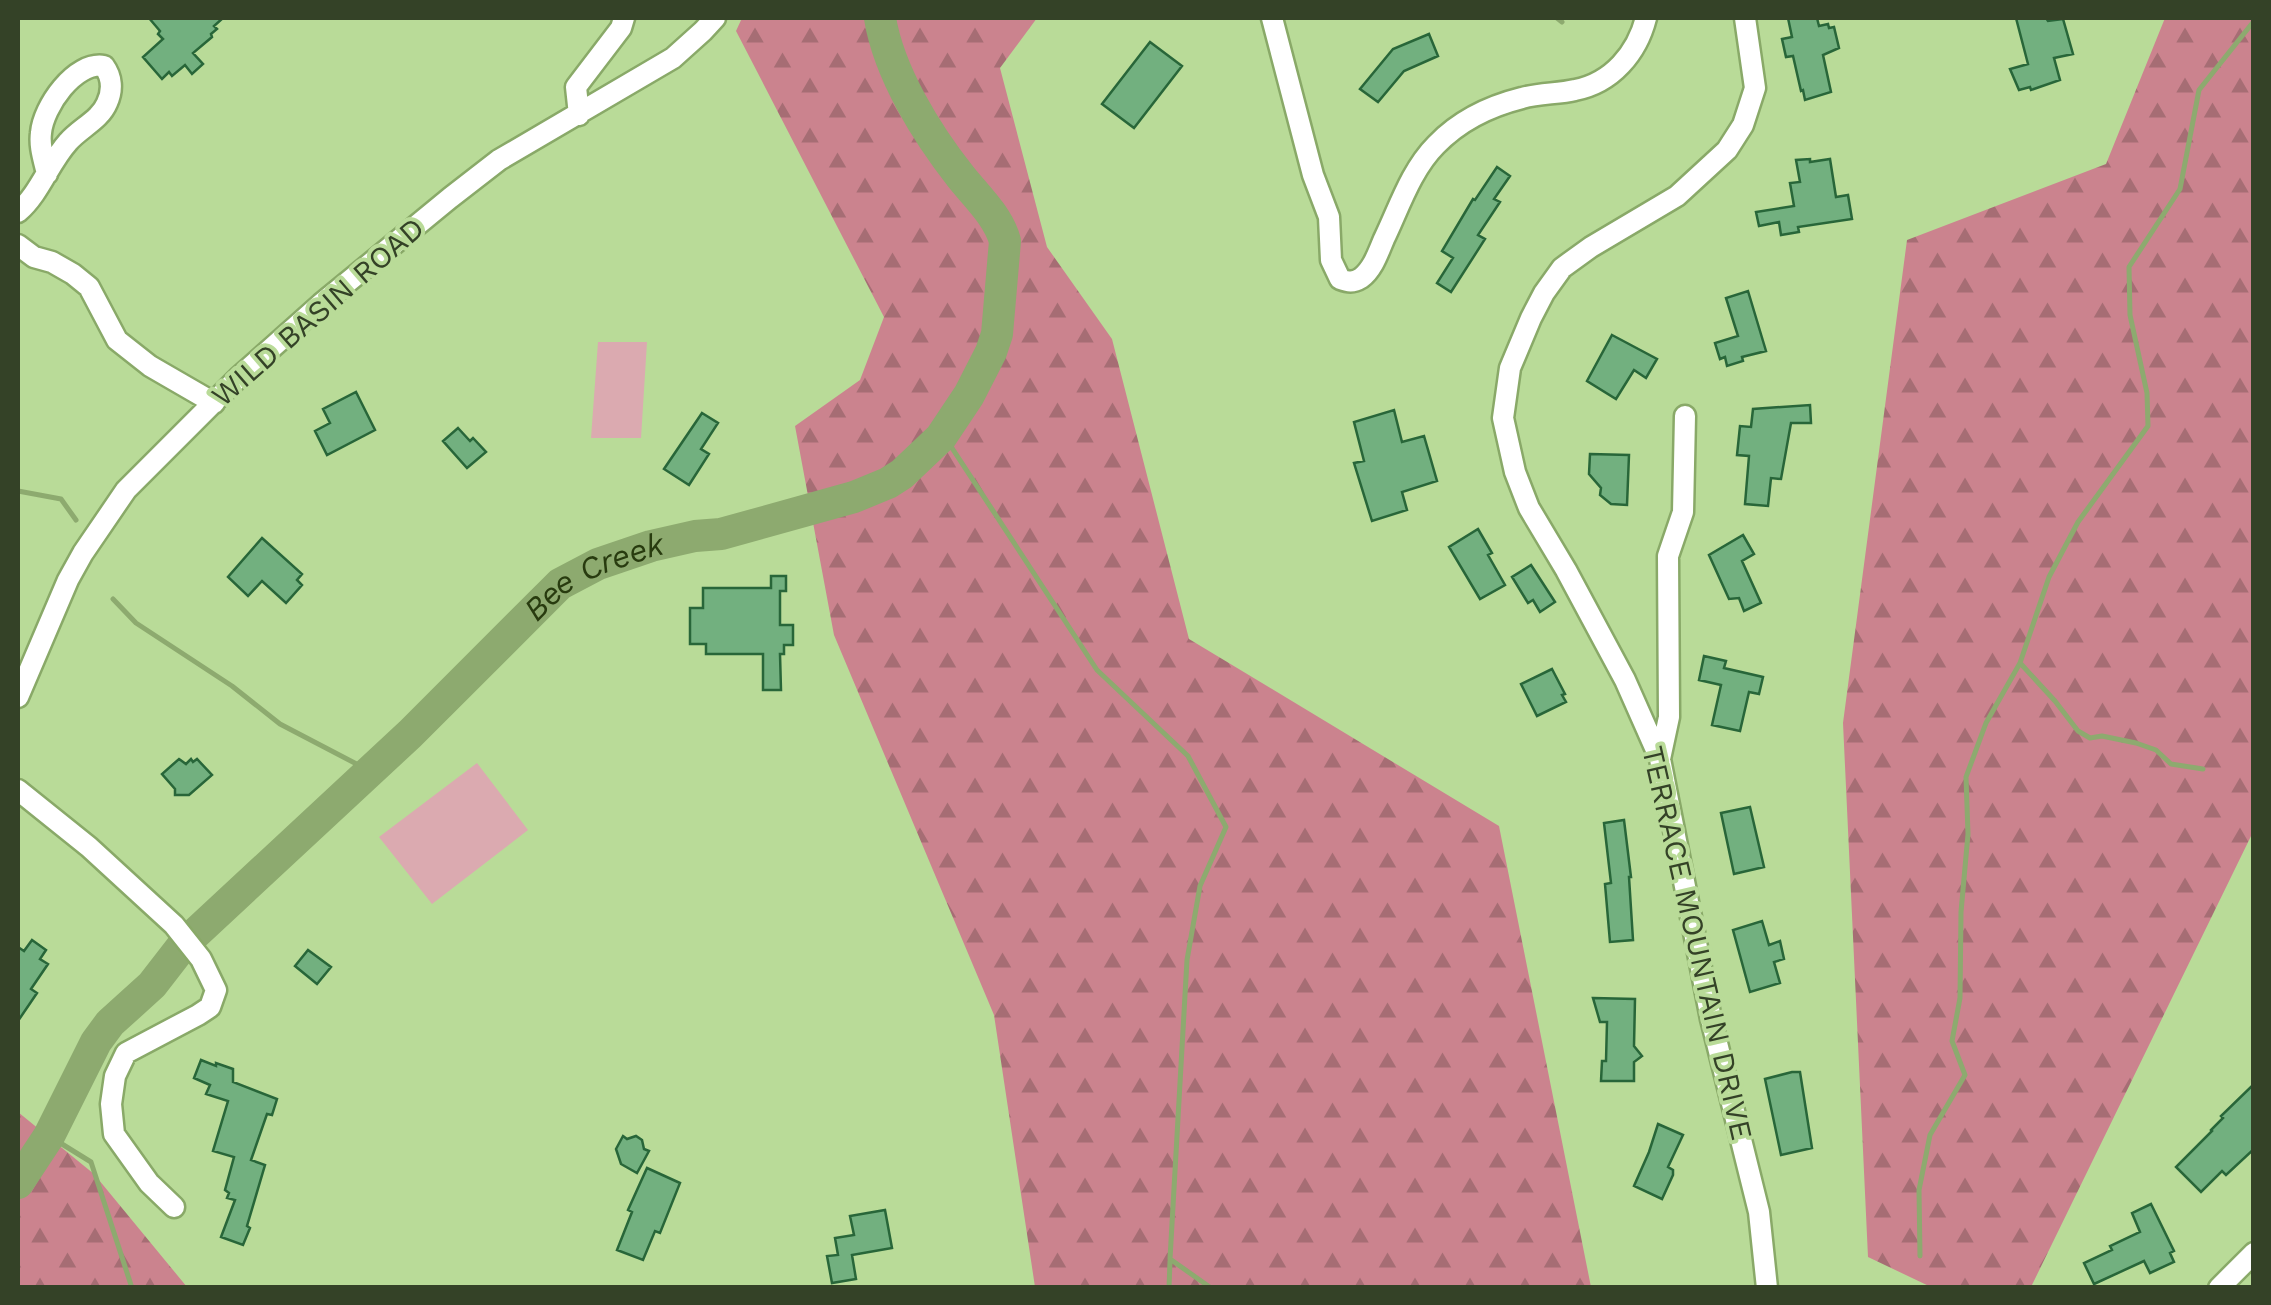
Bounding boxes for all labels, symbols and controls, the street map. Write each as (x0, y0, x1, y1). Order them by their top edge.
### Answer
street label: WILD BASIN ROAD (204, 210, 431, 413)
water label: Bee Creek (515, 524, 669, 629)
street label: TERRACE MOUNTAIN DRIVE (1635, 743, 1760, 1143)

